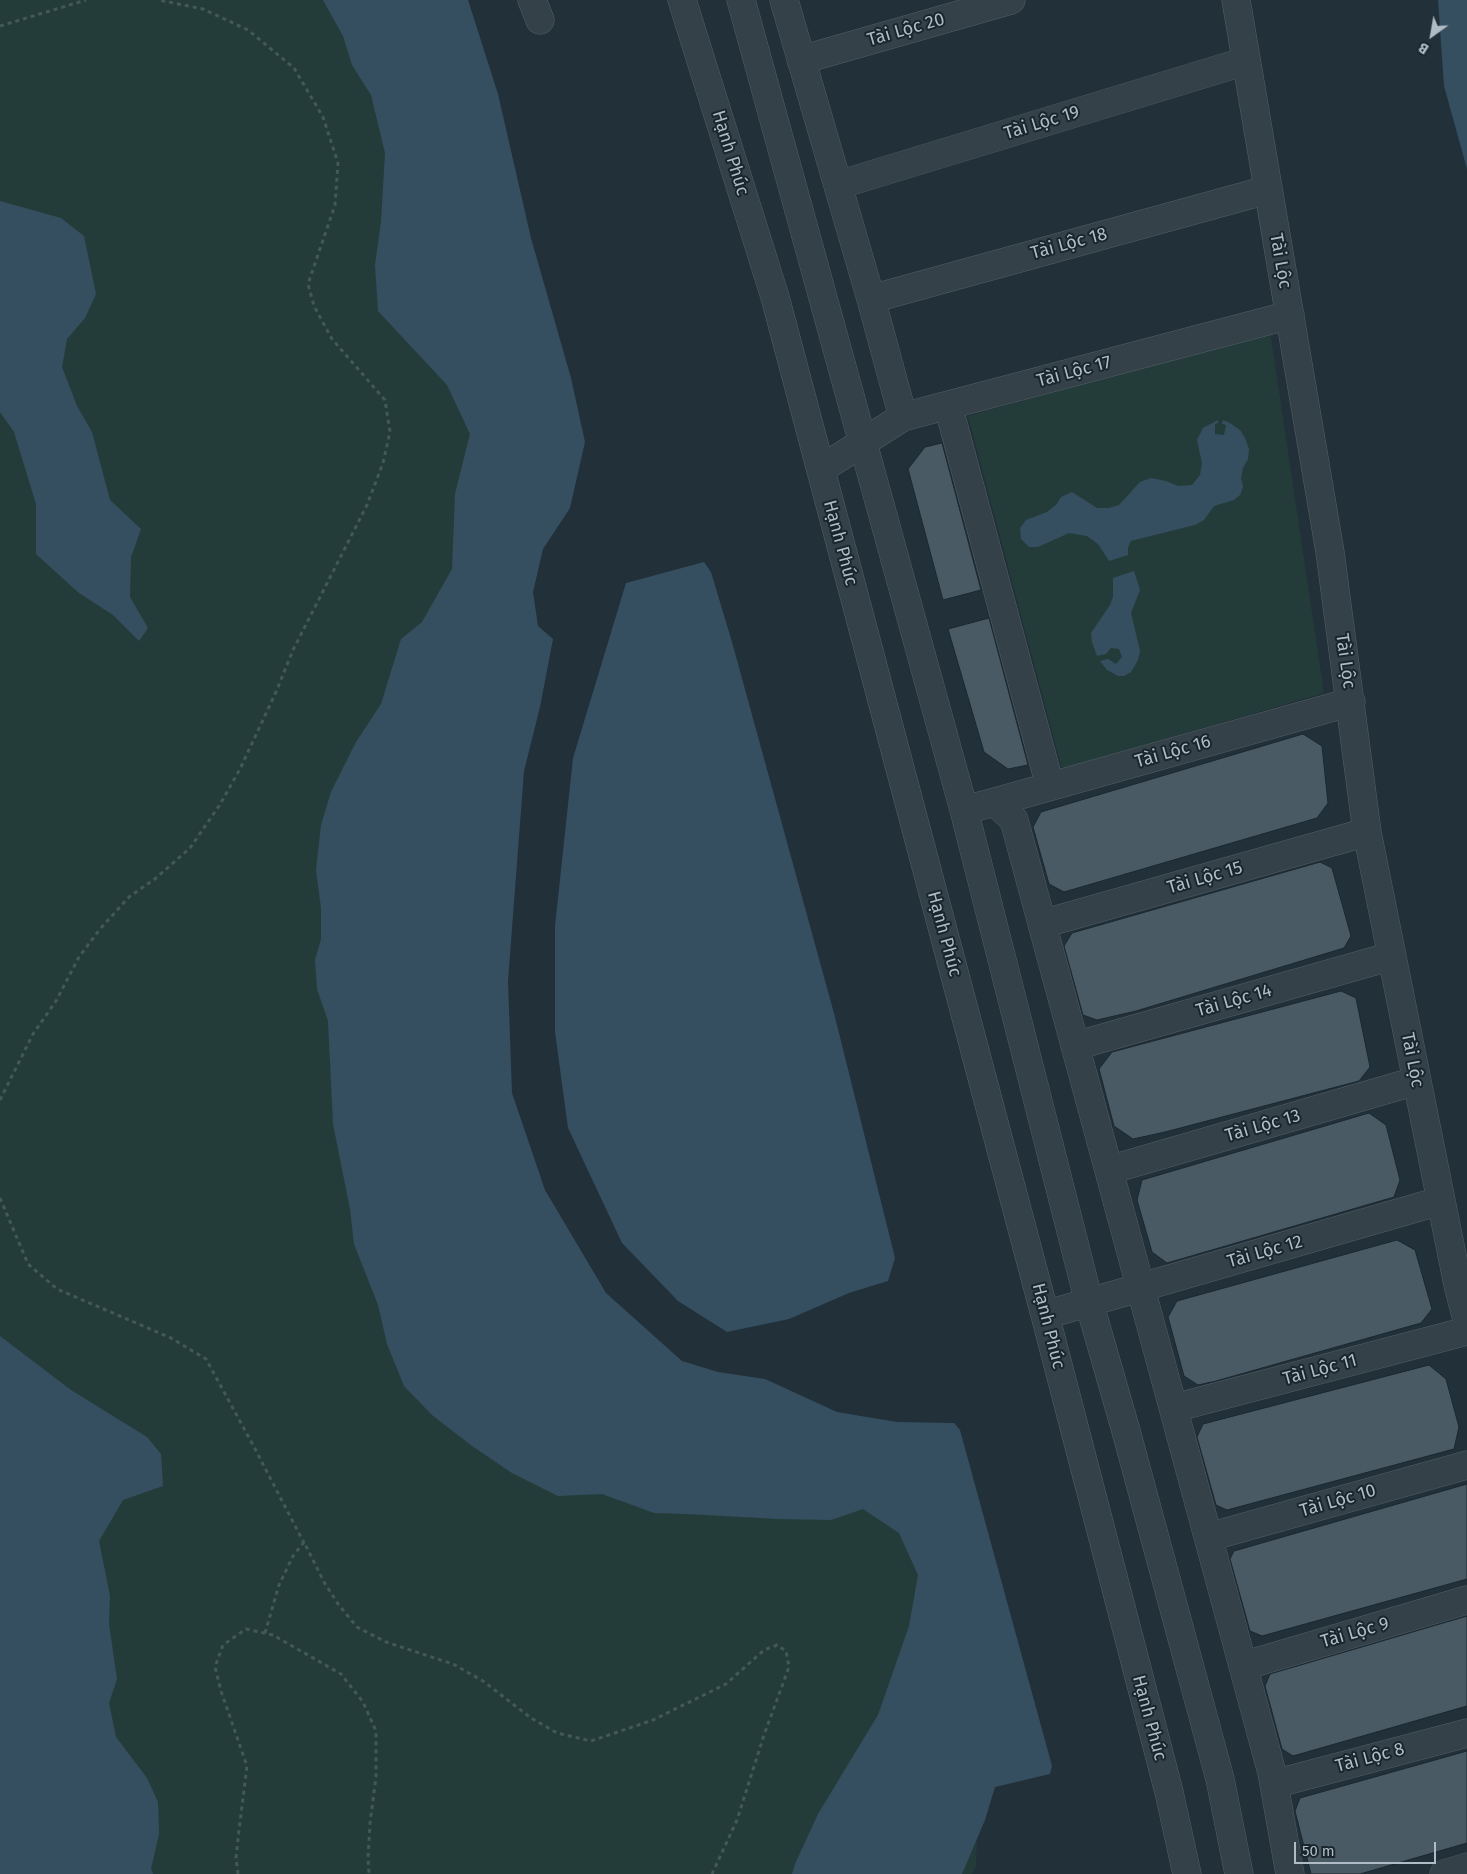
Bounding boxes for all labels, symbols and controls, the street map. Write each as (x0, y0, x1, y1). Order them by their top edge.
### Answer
street label: Tài Lộc 20 (865, 9, 947, 51)
north arrow (1407, 10, 1457, 60)
text: B (1416, 39, 1432, 58)
street label: Tài Lộc 19 (1002, 101, 1082, 145)
street label: Hạnh Phúc (707, 108, 753, 198)
street label: Tài Lộc 18 (1028, 223, 1110, 265)
street label: Tài Lộc (1265, 232, 1295, 290)
street label: Tài Lộc 17 (1034, 352, 1114, 392)
street label: Hạnh Phúc (818, 498, 862, 588)
street label: Tài Lộc (1330, 632, 1360, 690)
street label: Tài Lộc 16 (1133, 731, 1213, 773)
street label: Tài Lộc 15 (1165, 857, 1245, 899)
street label: Hạnh Phúc (922, 889, 966, 979)
street label: Tài Lộc 14 (1194, 980, 1274, 1022)
street label: Tài Lộc (1396, 1031, 1428, 1089)
street label: Tài Lộc 13 (1223, 1105, 1303, 1147)
street label: Tài Lộc 12 (1225, 1231, 1305, 1273)
street label: Hạnh Phúc (1027, 1281, 1069, 1371)
street label: Tài Lộc 11 (1281, 1350, 1359, 1390)
street label: Tài Lộc 10 (1297, 1480, 1379, 1522)
street label: Tài Lộc 9 (1318, 1613, 1392, 1653)
street label: Hạnh Phúc (1127, 1673, 1171, 1763)
street label: Tài Lộc 8 (1333, 1738, 1407, 1778)
scale bar (1297, 1832, 1440, 1864)
text: 50 m (1302, 1842, 1335, 1860)

